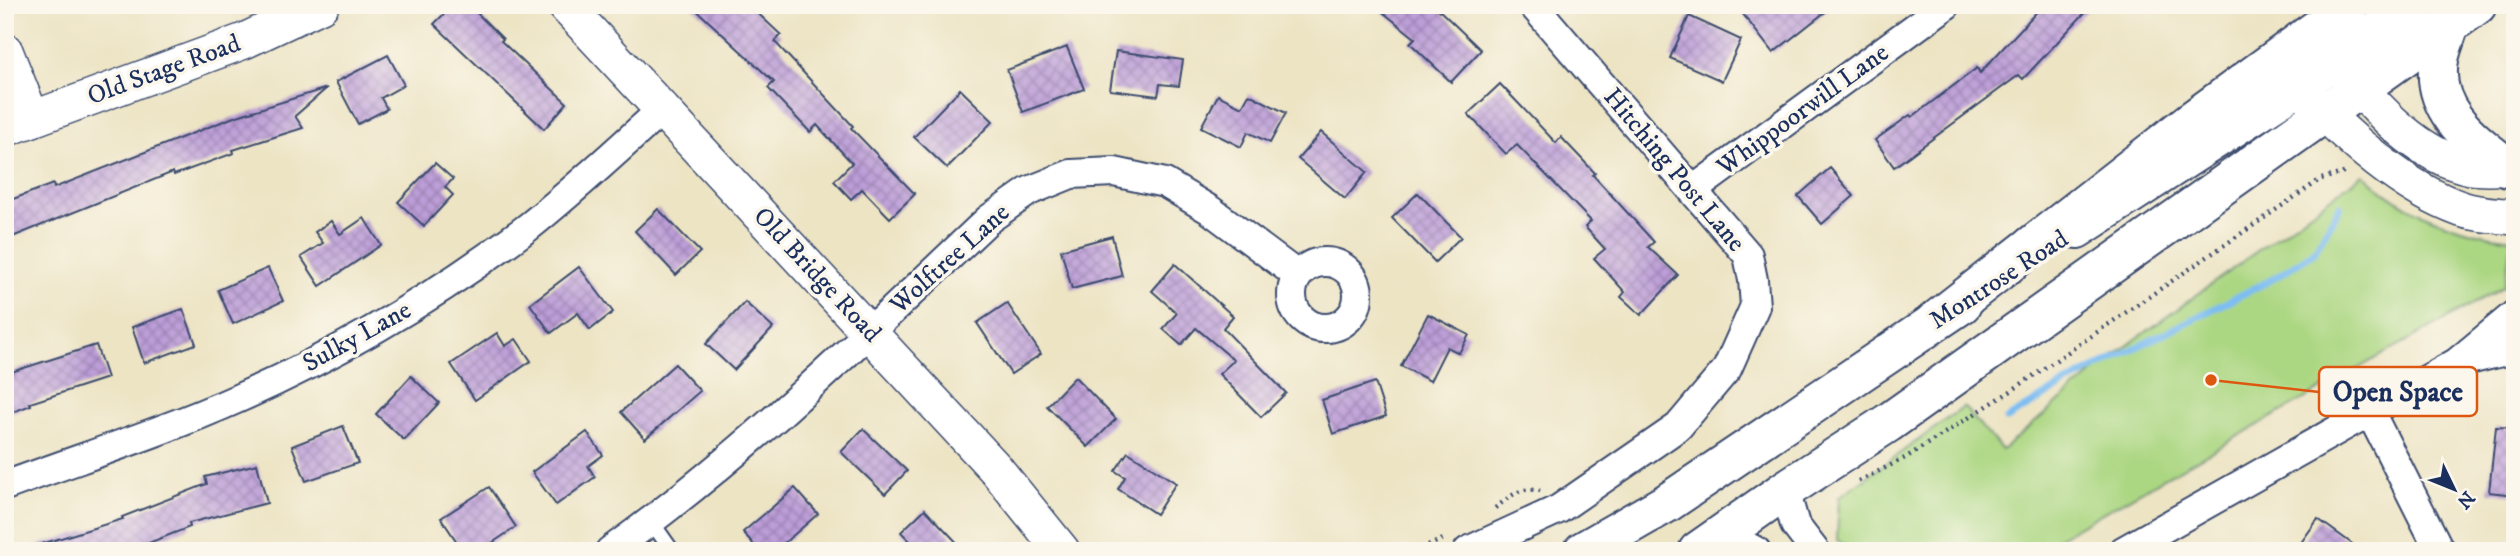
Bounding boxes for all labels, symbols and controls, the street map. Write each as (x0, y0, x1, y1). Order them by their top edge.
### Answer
street label: Old Stage Road (83, 27, 245, 113)
street label: Whippoorwill Lane (1710, 37, 1895, 184)
street label: Hitching Post Lane (1596, 81, 1752, 259)
street label: Wolftree Lane (882, 196, 1017, 322)
street label: Old Bridge Road (746, 200, 888, 350)
street label: Montrose Road (1923, 223, 2075, 337)
street label: Sulky Lane (297, 294, 417, 380)
callout: Open Space (2319, 367, 2477, 416)
text: Open Space (2333, 375, 2464, 410)
north arrow (2418, 454, 2488, 524)
text: N (2451, 486, 2479, 513)

